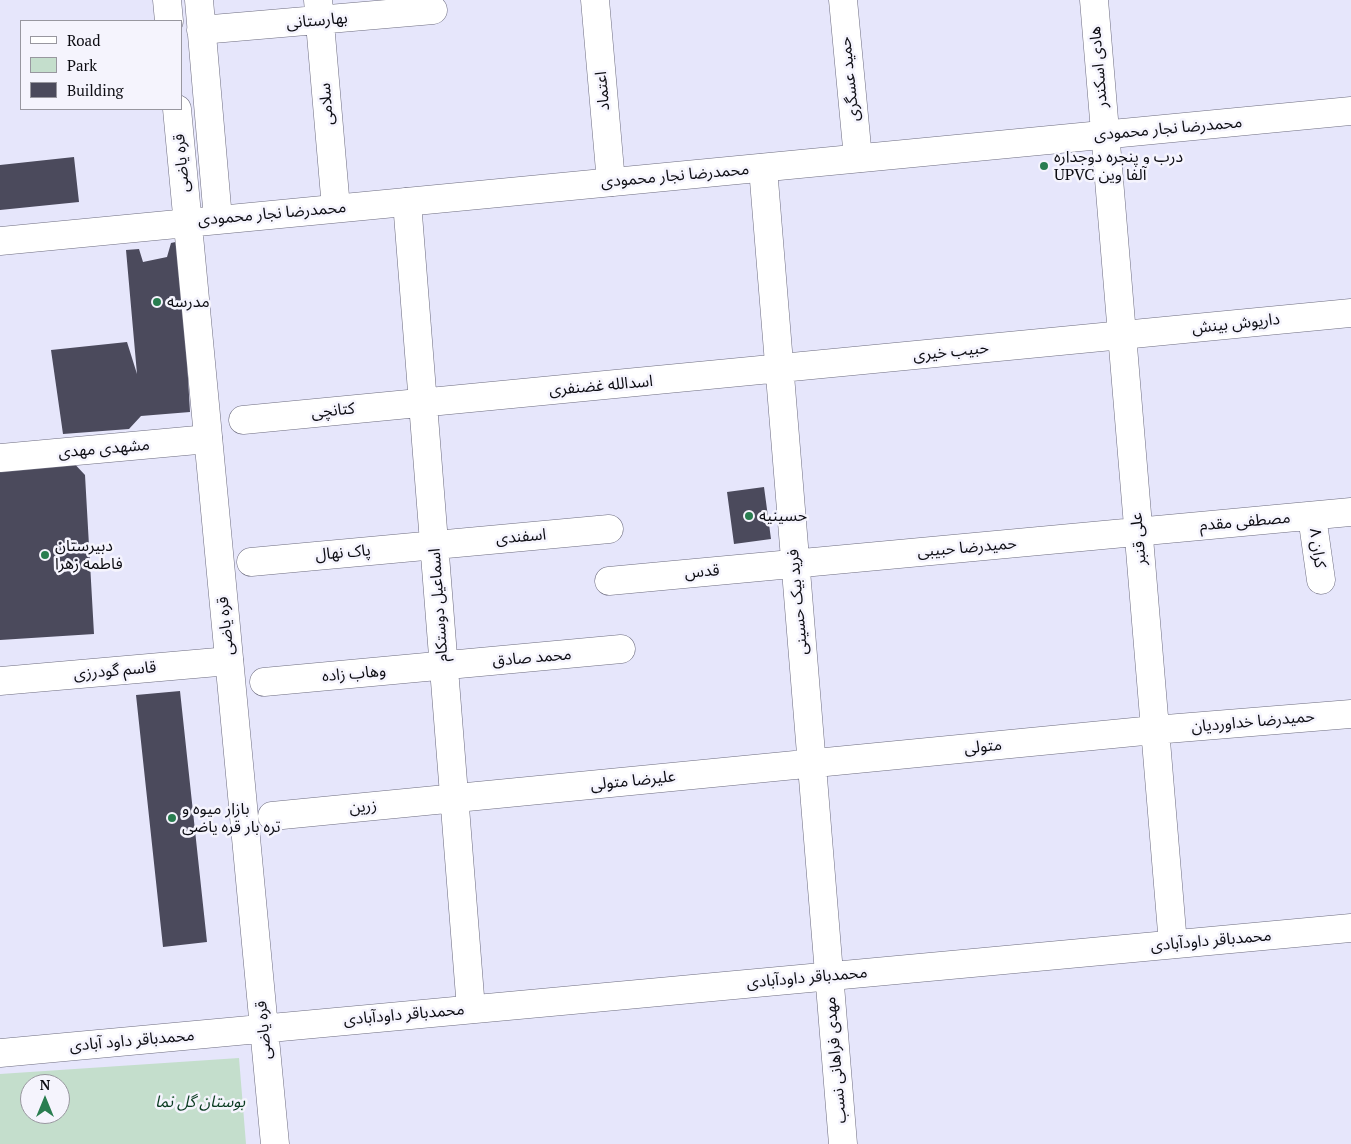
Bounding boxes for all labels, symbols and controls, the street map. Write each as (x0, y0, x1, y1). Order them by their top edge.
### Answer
street label: بهارستانی (285, 9, 349, 33)
legend (20, 20, 182, 110)
street label: هادی اسکندر (1086, 25, 1112, 109)
text: Road (67, 30, 100, 50)
street label: حمید عسگری (836, 36, 864, 122)
text: Park (67, 55, 97, 75)
street label: اعتماد (592, 71, 614, 111)
text: Building (67, 80, 124, 100)
street label: سلامی (316, 82, 338, 126)
street label: محمدرضا نجار محمودی (1093, 113, 1243, 145)
street label: قره یاضی (170, 133, 194, 193)
place label: درب و پنجره دوجداره UPVC آلفا وین (1054, 147, 1183, 185)
street label: محمدرضا نجار محمودی (600, 160, 750, 192)
marker: درب و پنجره دوجداره UPVC آلفا وین (1038, 160, 1050, 172)
street label: محمدرضا نجار محمودی (197, 198, 347, 230)
place label: مدرسه (167, 292, 210, 312)
marker: مدرسه (151, 296, 163, 308)
street label: داریوش بینش (1191, 310, 1281, 338)
street label: حبیب خیری (912, 338, 990, 366)
street label: اسدالله غضنفری (548, 372, 654, 400)
street label: کتانچی (310, 399, 356, 423)
street label: مشهدی مهدی (57, 435, 151, 463)
place label: حسینیه (759, 506, 807, 526)
street label: مصطفی مقدم (1199, 508, 1291, 536)
marker: حسینیه (743, 510, 755, 522)
street label: علی قنبر (1127, 512, 1151, 566)
street label: اسفندی (495, 525, 547, 549)
street label: کران ۸ (1305, 527, 1329, 569)
street label: حمیدرضا حبیبی (917, 534, 1017, 562)
place label: دبیرستان فاطمه زهرا (55, 536, 123, 574)
street label: پاک نهال (314, 541, 372, 565)
street label: اسماعیل دوستکام (425, 548, 453, 662)
street label: فرید بیک حسینی (784, 548, 812, 656)
marker: دبیرستان فاطمه زهرا (39, 549, 51, 561)
street label: قدس (684, 561, 720, 583)
street label: قره یاضی (213, 596, 239, 656)
street label: محمد صادق (492, 645, 572, 671)
street label: قاسم گودرزی (73, 658, 157, 684)
street label: وهاب زاده (321, 662, 387, 686)
street label: حمیدرضا خداوردیان (1190, 707, 1316, 737)
street label: متولی (963, 735, 1003, 759)
street label: علیرضا متولی (589, 767, 677, 795)
street label: زرین (348, 796, 378, 818)
place label: بازار میوه و تره بار قره یاضی (182, 799, 280, 837)
marker: بازار میوه و تره بار قره یاضی (166, 812, 178, 824)
street label: محمدباقر داودآبادی (1150, 926, 1272, 956)
street label: محمدباقر داودآبادی (746, 963, 868, 993)
street label: مهدی فراهانی نسب (821, 996, 851, 1124)
street label: قره یاضی (252, 1000, 276, 1060)
street label: محمدباقر داودآبادی (343, 1000, 465, 1030)
street label: محمدباقر داود آبادی (69, 1026, 195, 1056)
north arrow (20, 1074, 70, 1124)
text: N (40, 1075, 50, 1094)
park label: بوستان گل نما (155, 1092, 245, 1112)

